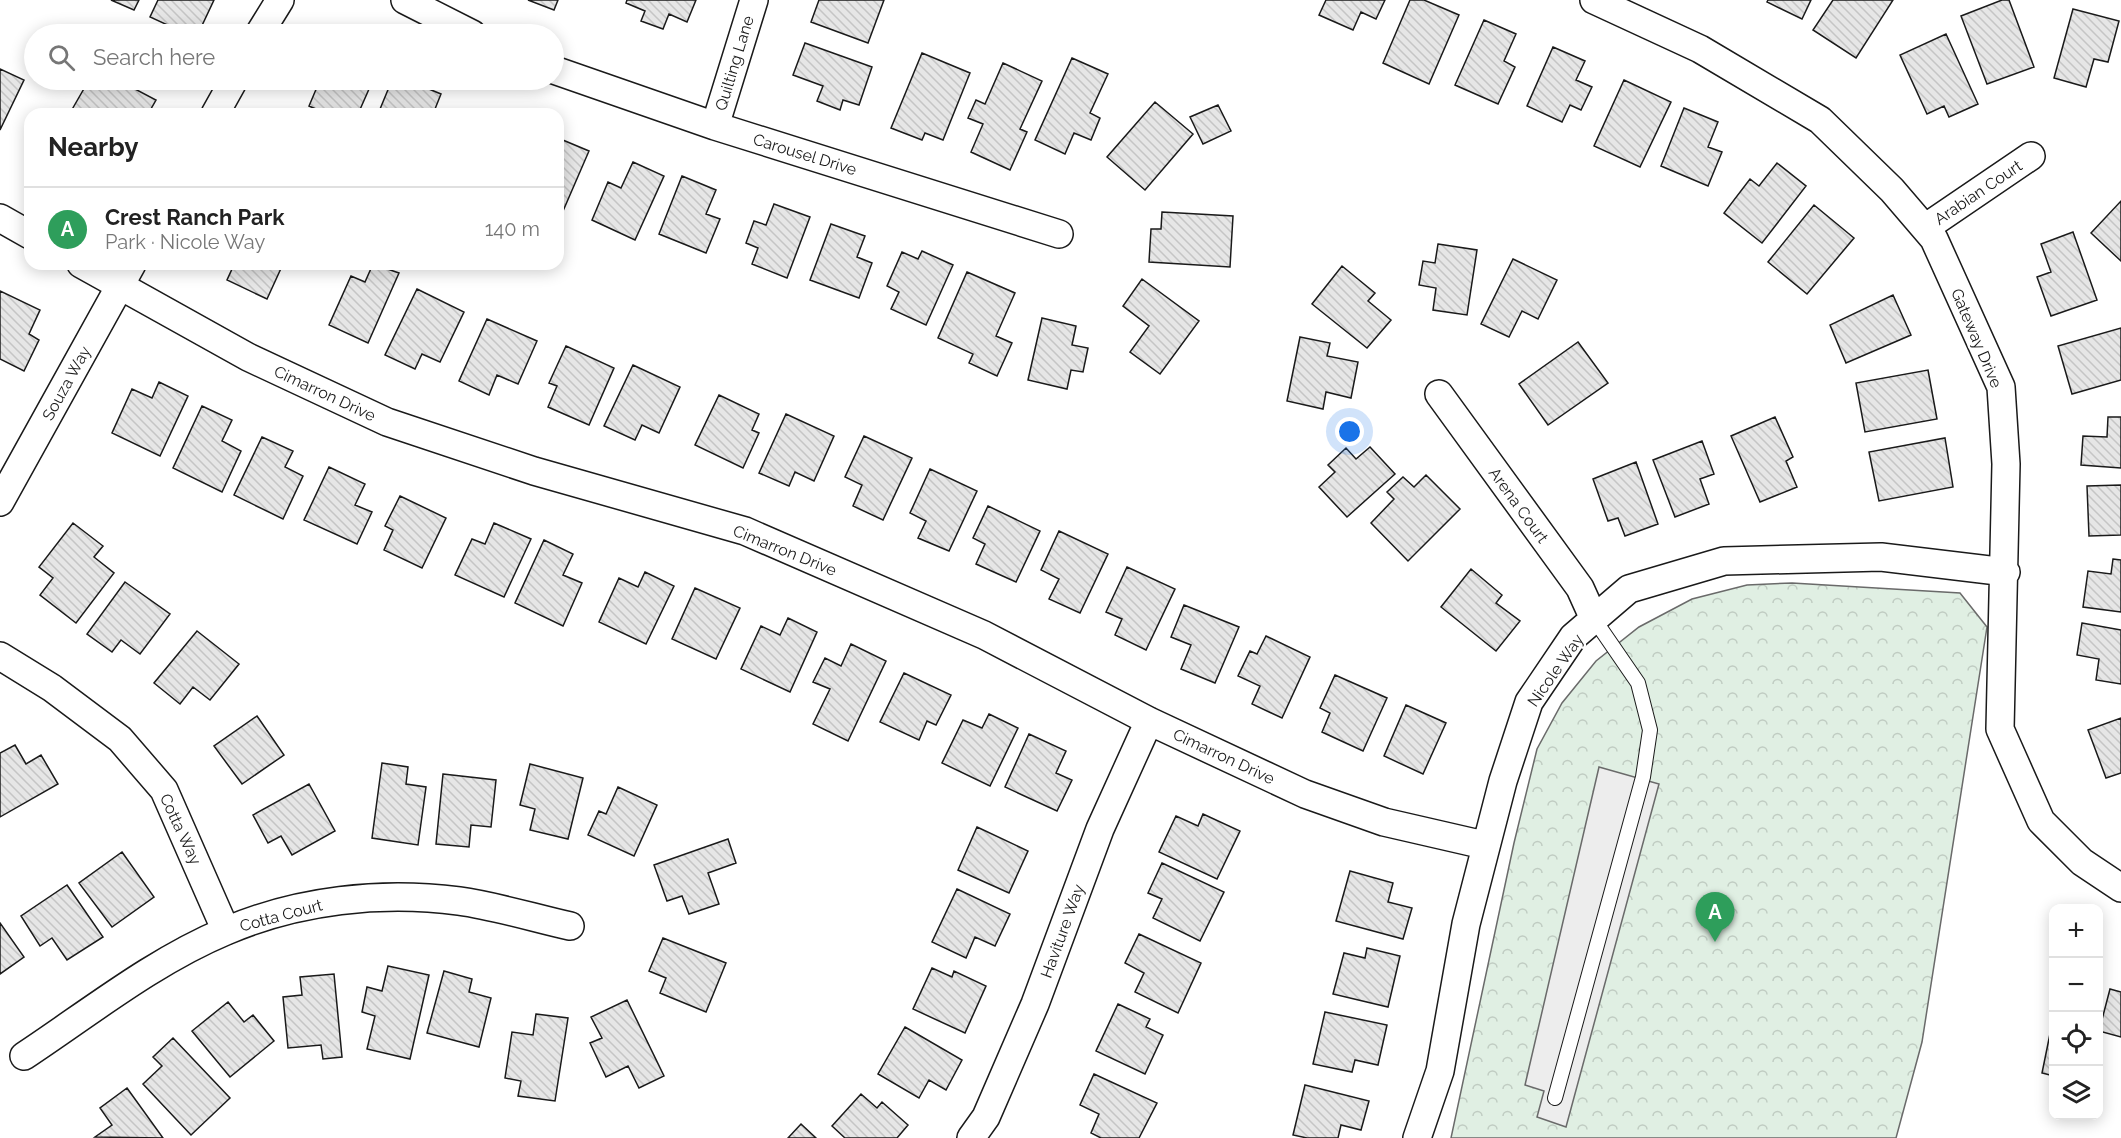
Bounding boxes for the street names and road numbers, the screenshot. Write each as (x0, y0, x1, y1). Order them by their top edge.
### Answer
street label: Quilting Lane (711, 13, 758, 113)
street label: Carousel Drive (751, 130, 859, 179)
street label: Arabian Court (1931, 156, 2026, 229)
street label: Gateway Drive (1947, 286, 2006, 391)
street label: Souza Way (38, 343, 95, 424)
street label: Cimarron Drive (271, 362, 379, 425)
street label: Arena Court (1485, 464, 1553, 547)
street label: Cimarron Drive (730, 521, 839, 580)
street label: Nicole Way (1523, 630, 1588, 710)
street label: Cimarron Drive (1170, 725, 1278, 788)
street label: Cotta Way (156, 791, 205, 868)
street label: Haviture Way (1037, 881, 1088, 981)
street label: Cotta Court (238, 895, 325, 936)

